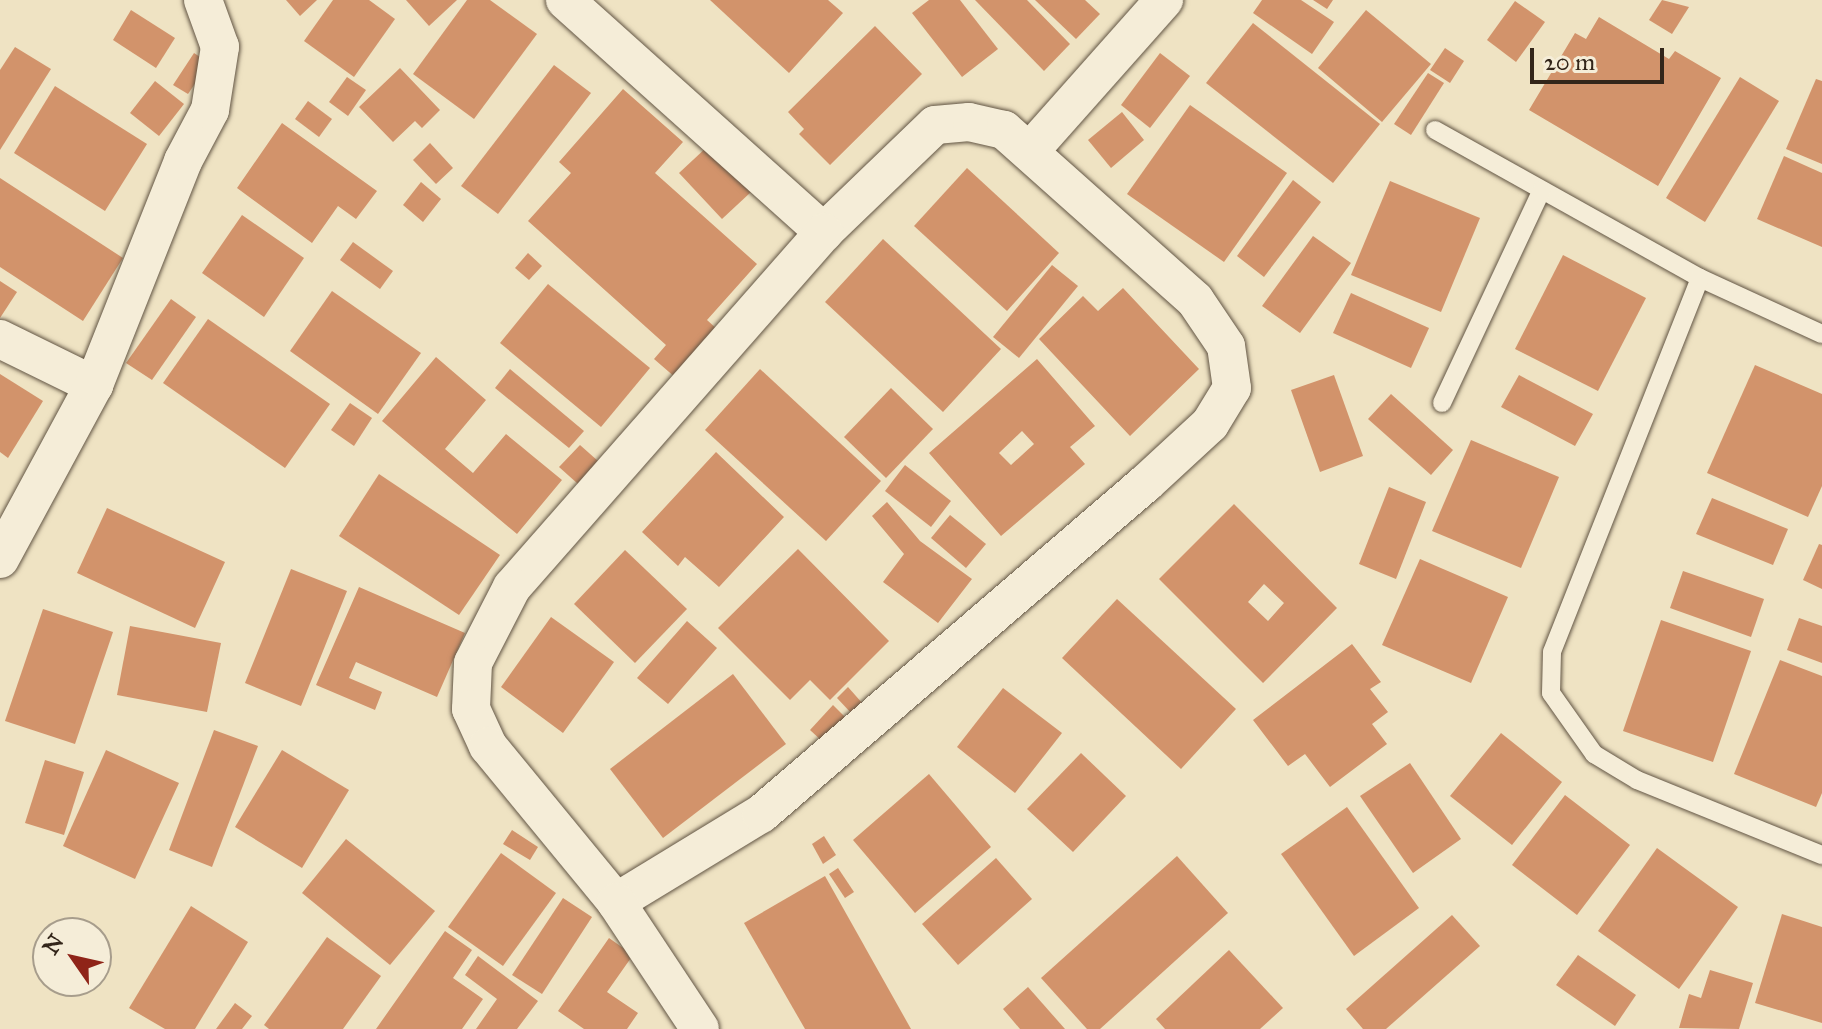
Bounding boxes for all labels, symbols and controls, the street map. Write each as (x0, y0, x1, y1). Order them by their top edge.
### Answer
scale bar (1534, 32, 1668, 82)
text: 20 m (1544, 47, 1595, 77)
north arrow (32, 917, 112, 997)
text: N (37, 929, 70, 960)

